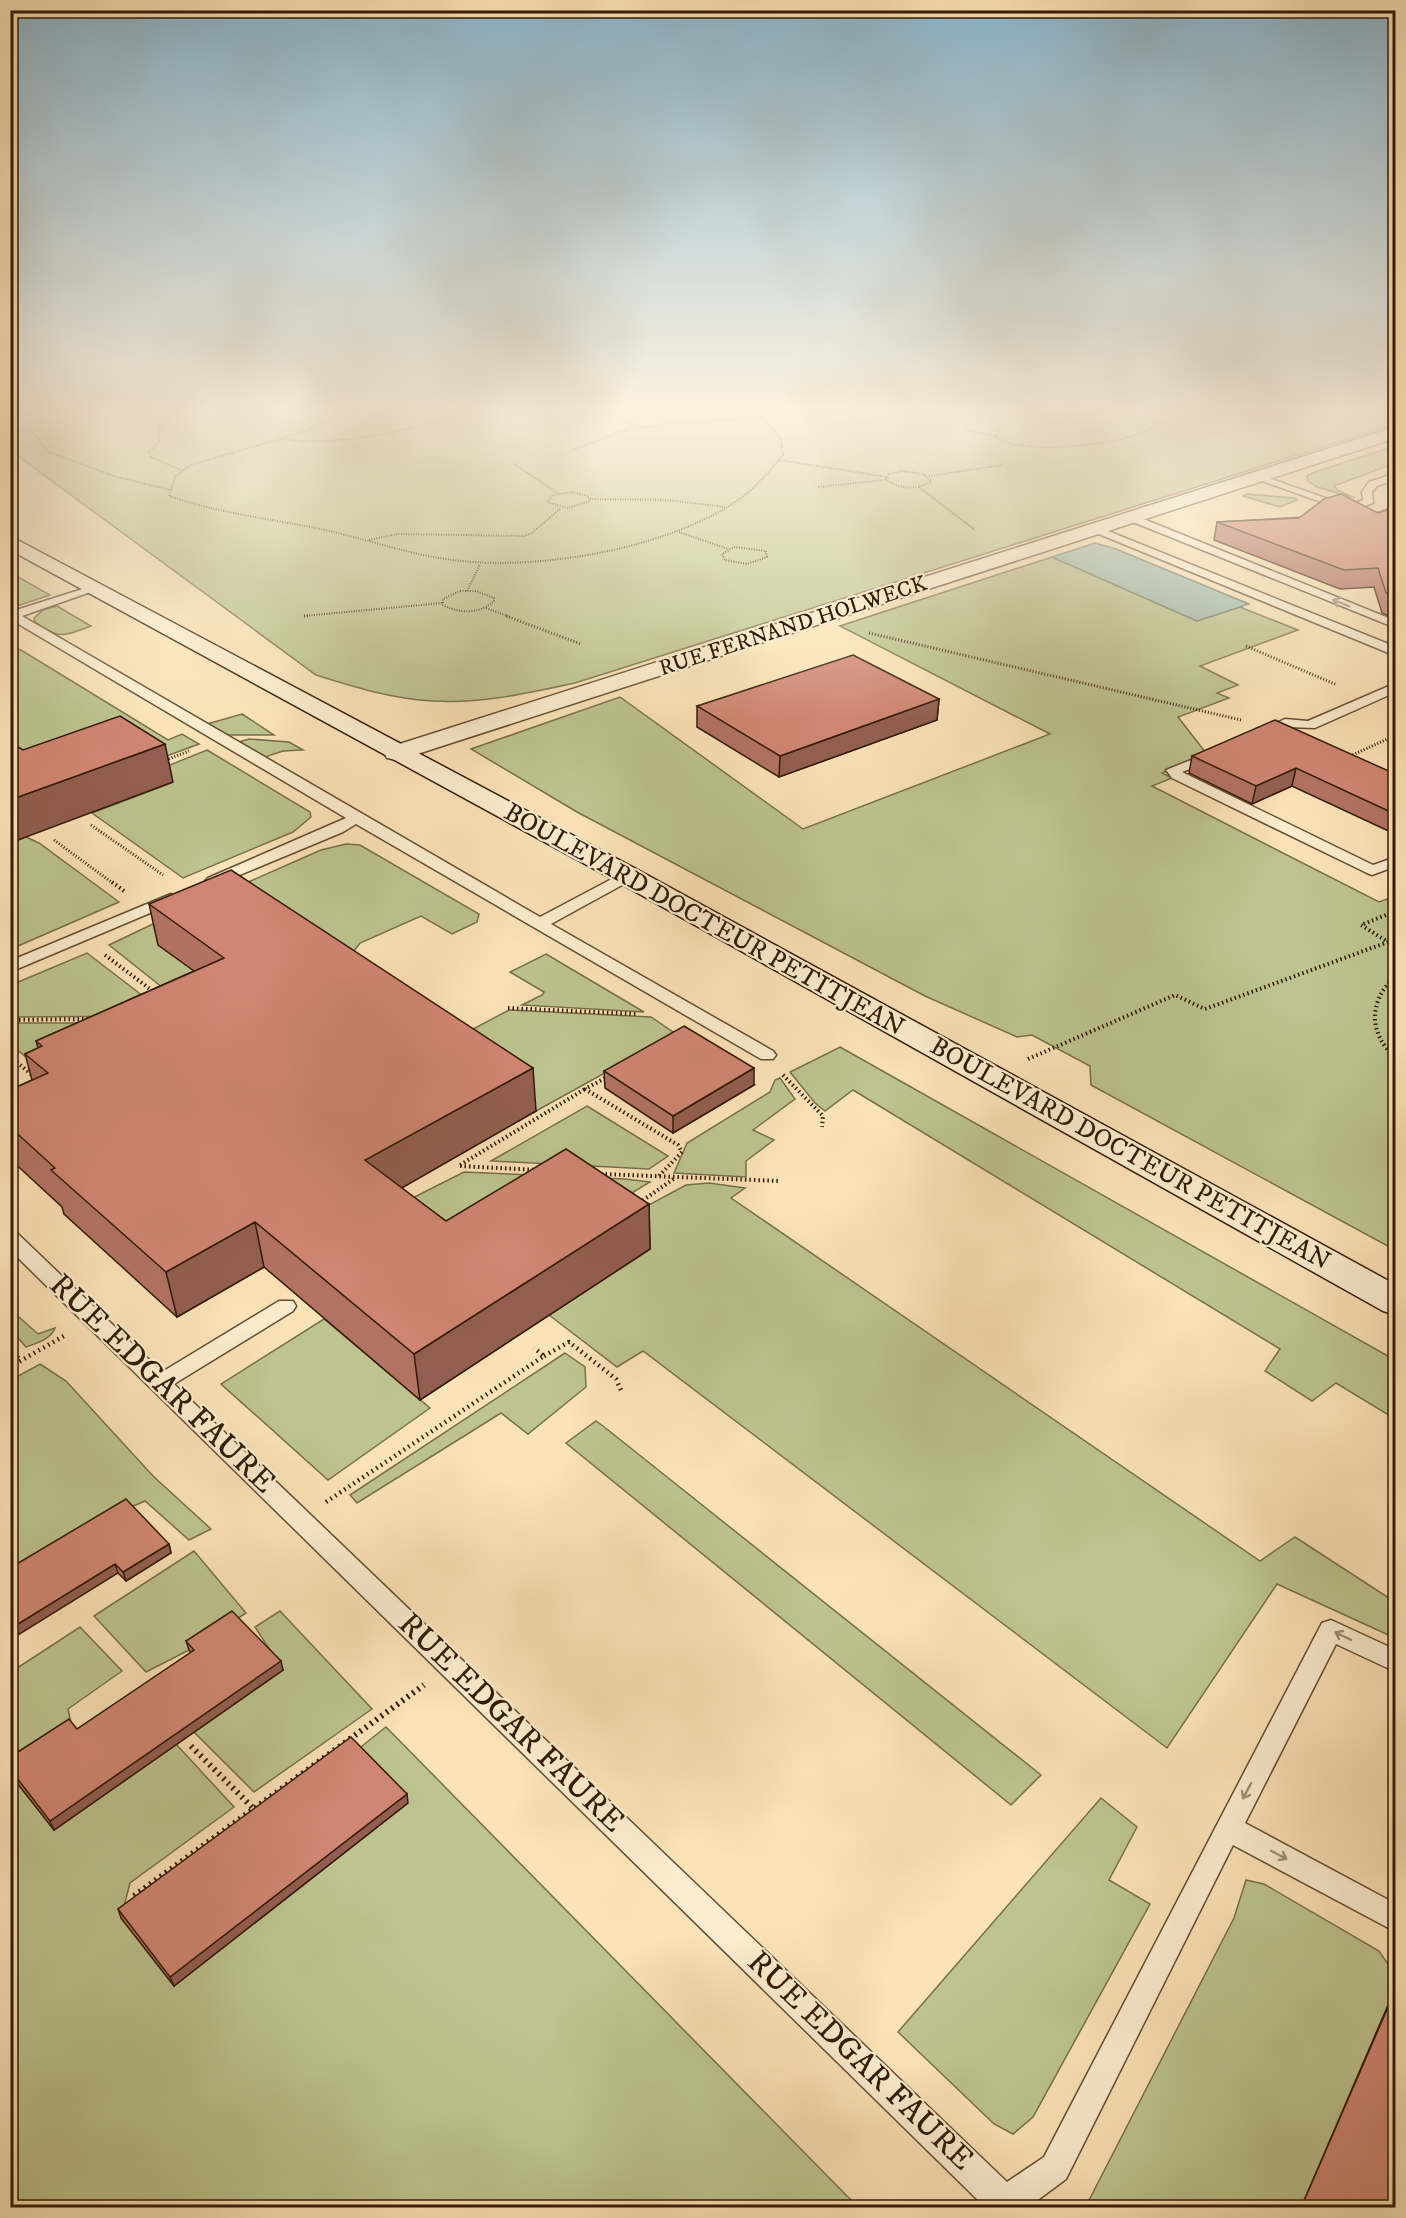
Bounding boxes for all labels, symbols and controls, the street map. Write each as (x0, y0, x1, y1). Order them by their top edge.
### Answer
street label: RUE FERNAND HOLWECK (656, 570, 931, 682)
one-way arrow (1333, 597, 1351, 608)
street label: BOULEVARD DOCTEUR PETITJEAN (498, 796, 910, 1044)
street label: BOULEVARD DOCTEUR PETITJEAN (924, 1030, 1336, 1278)
street label: RUE EDGAR FAURE (40, 1266, 284, 1502)
street label: RUE EDGAR FAURE (389, 1605, 633, 1841)
one-way arrow (1334, 1629, 1352, 1641)
one-way arrow (1241, 1782, 1253, 1799)
one-way arrow (1270, 1849, 1287, 1861)
street label: RUE EDGAR FAURE (738, 1943, 982, 2179)

